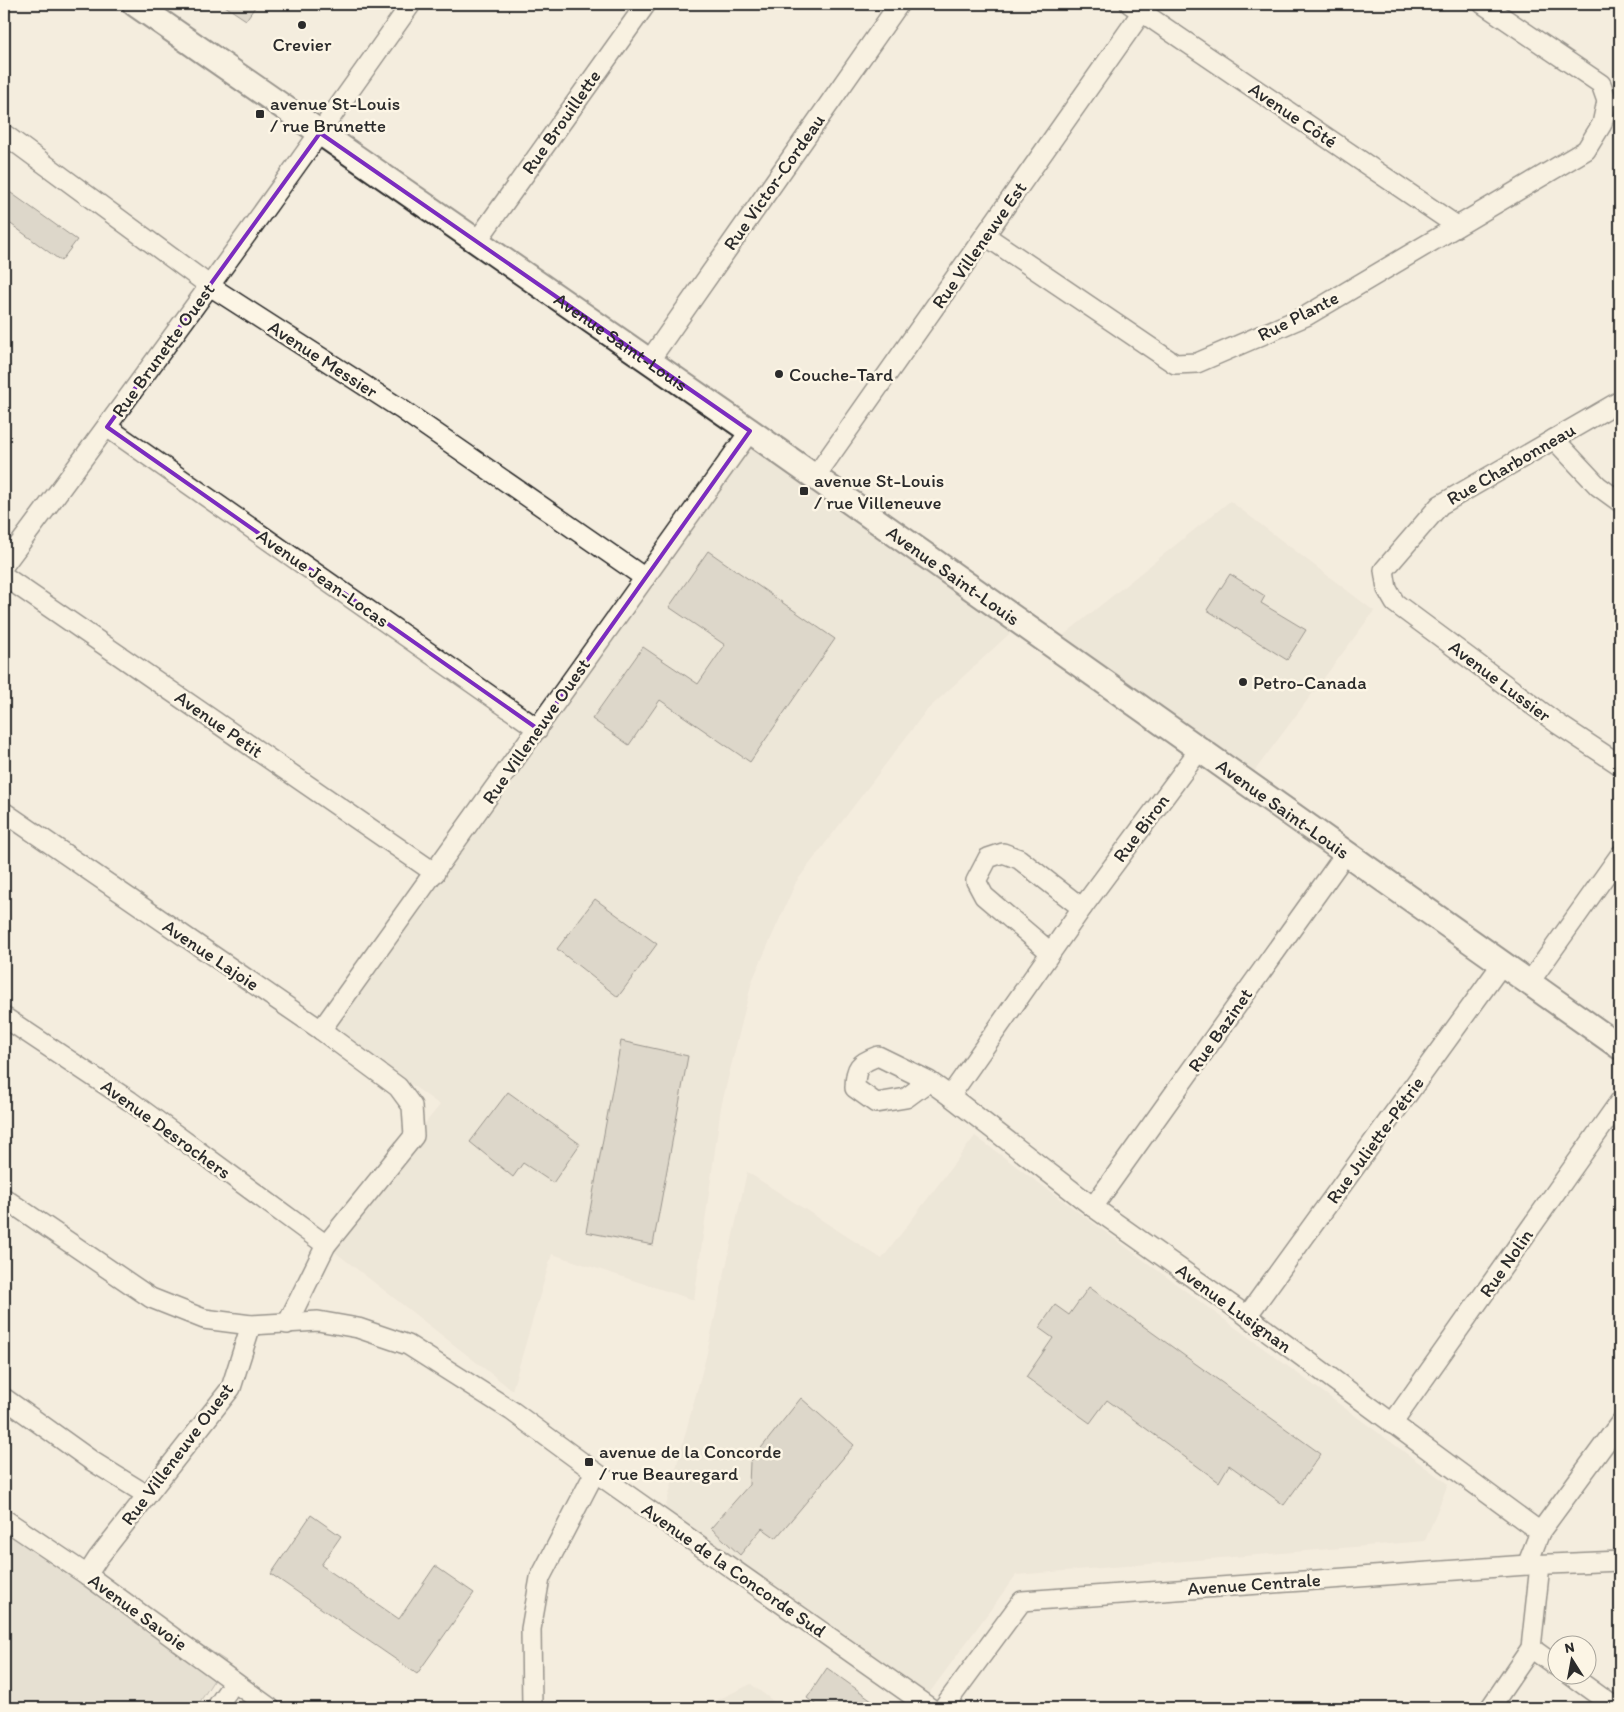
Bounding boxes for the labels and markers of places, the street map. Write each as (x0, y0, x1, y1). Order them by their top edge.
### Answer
marker: Crevier (296, 19, 308, 31)
place label: Crevier (272, 33, 332, 56)
place label: avenue St-Louis / rue Brunette (270, 92, 400, 137)
marker: avenue St-Louis / rue Brunette (254, 108, 266, 120)
place label: Couche-Tard (789, 363, 894, 386)
marker: Couche-Tard (773, 368, 785, 380)
place label: avenue St-Louis / rue Villeneuve (814, 469, 944, 514)
marker: avenue St-Louis / rue Villeneuve (798, 485, 810, 497)
place label: Petro-Canada (1253, 671, 1367, 694)
marker: Petro-Canada (1237, 676, 1249, 688)
place label: avenue de la Concorde / rue Beauregard (599, 1440, 781, 1485)
marker: avenue de la Concorde / rue Beauregard (583, 1456, 595, 1468)

